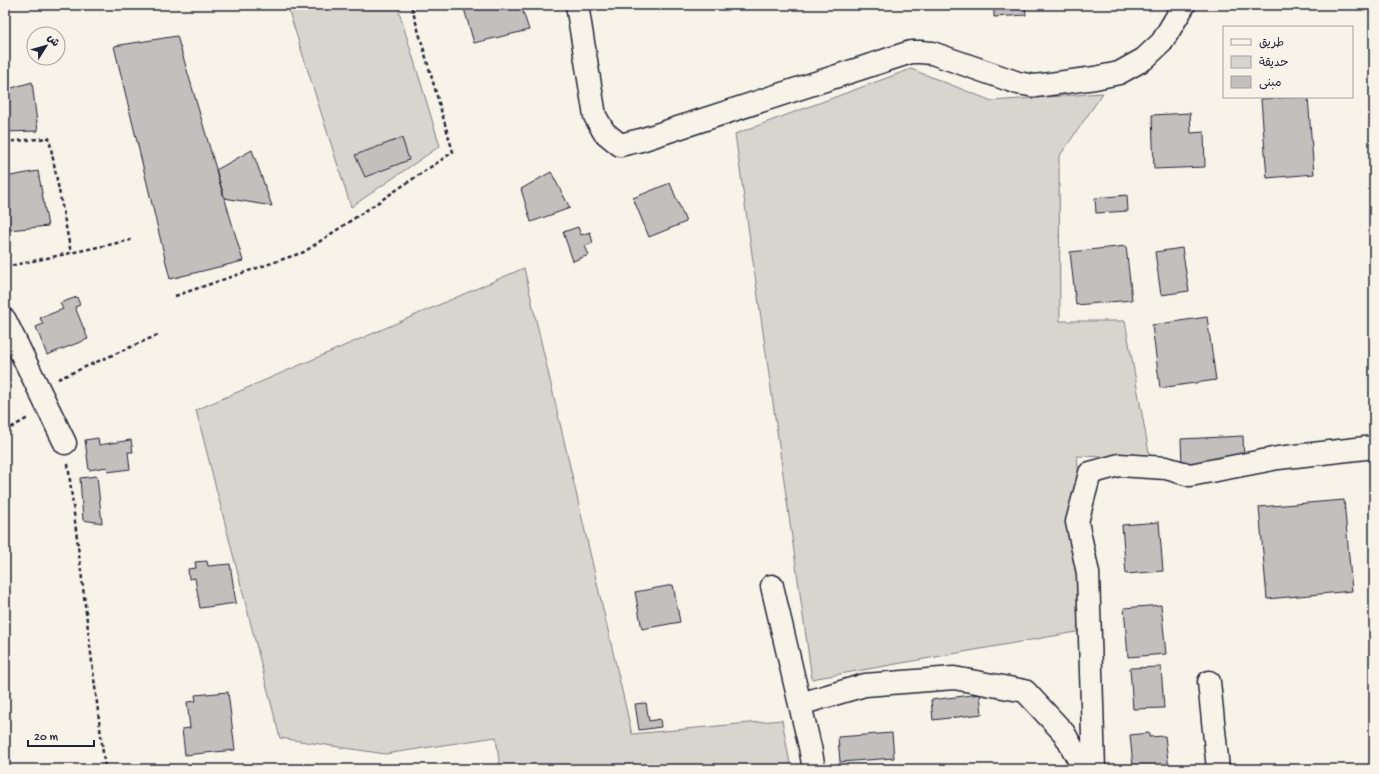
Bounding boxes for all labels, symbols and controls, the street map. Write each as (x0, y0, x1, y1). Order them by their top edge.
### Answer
north arrow (26, 26, 66, 66)
legend (1223, 26, 1353, 98)
text: ش (44, 33, 61, 50)
text: طريق (1259, 37, 1284, 51)
text: حديقة (1259, 57, 1288, 71)
text: مبنى (1259, 77, 1282, 91)
scale bar (28, 722, 94, 748)
text: 20 m (34, 731, 59, 745)

